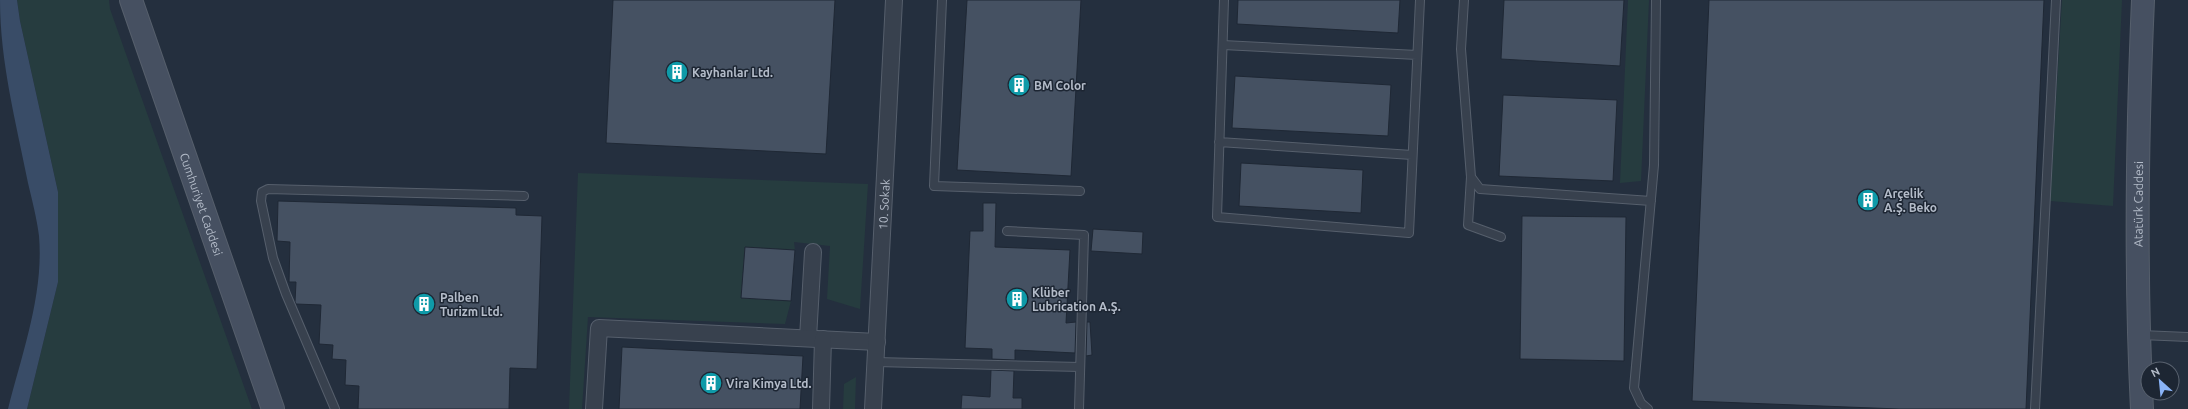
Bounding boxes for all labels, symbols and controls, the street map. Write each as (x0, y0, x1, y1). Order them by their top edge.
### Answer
building icon: Kayhanlar Ltd. (664, 59, 690, 85)
place label: Kayhanlar Ltd. (692, 66, 773, 79)
building icon: BM Color (1006, 72, 1032, 98)
place label: BM Color (1034, 79, 1086, 92)
street label: Cumhuriyet Caddesi (178, 151, 226, 257)
street label: Atatürk Caddesi (2131, 161, 2145, 247)
street label: 10. Sokak (876, 179, 891, 230)
building icon: Arçelik A.Ş. Beko (1855, 187, 1881, 213)
place label: Arçelik A.Ş. Beko (1884, 187, 1937, 216)
building icon: Klüber Lubrication A.Ş. (1004, 286, 1030, 312)
place label: Klüber Lubrication A.Ş. (1032, 286, 1121, 315)
building icon: Palben Turizm Ltd. (411, 291, 437, 317)
place label: Palben Turizm Ltd. (440, 291, 503, 318)
north arrow (2140, 361, 2180, 401)
text: N (2149, 365, 2162, 379)
building icon: Vira Kimya Ltd. (698, 370, 724, 396)
place label: Vira Kimya Ltd. (726, 377, 812, 390)

